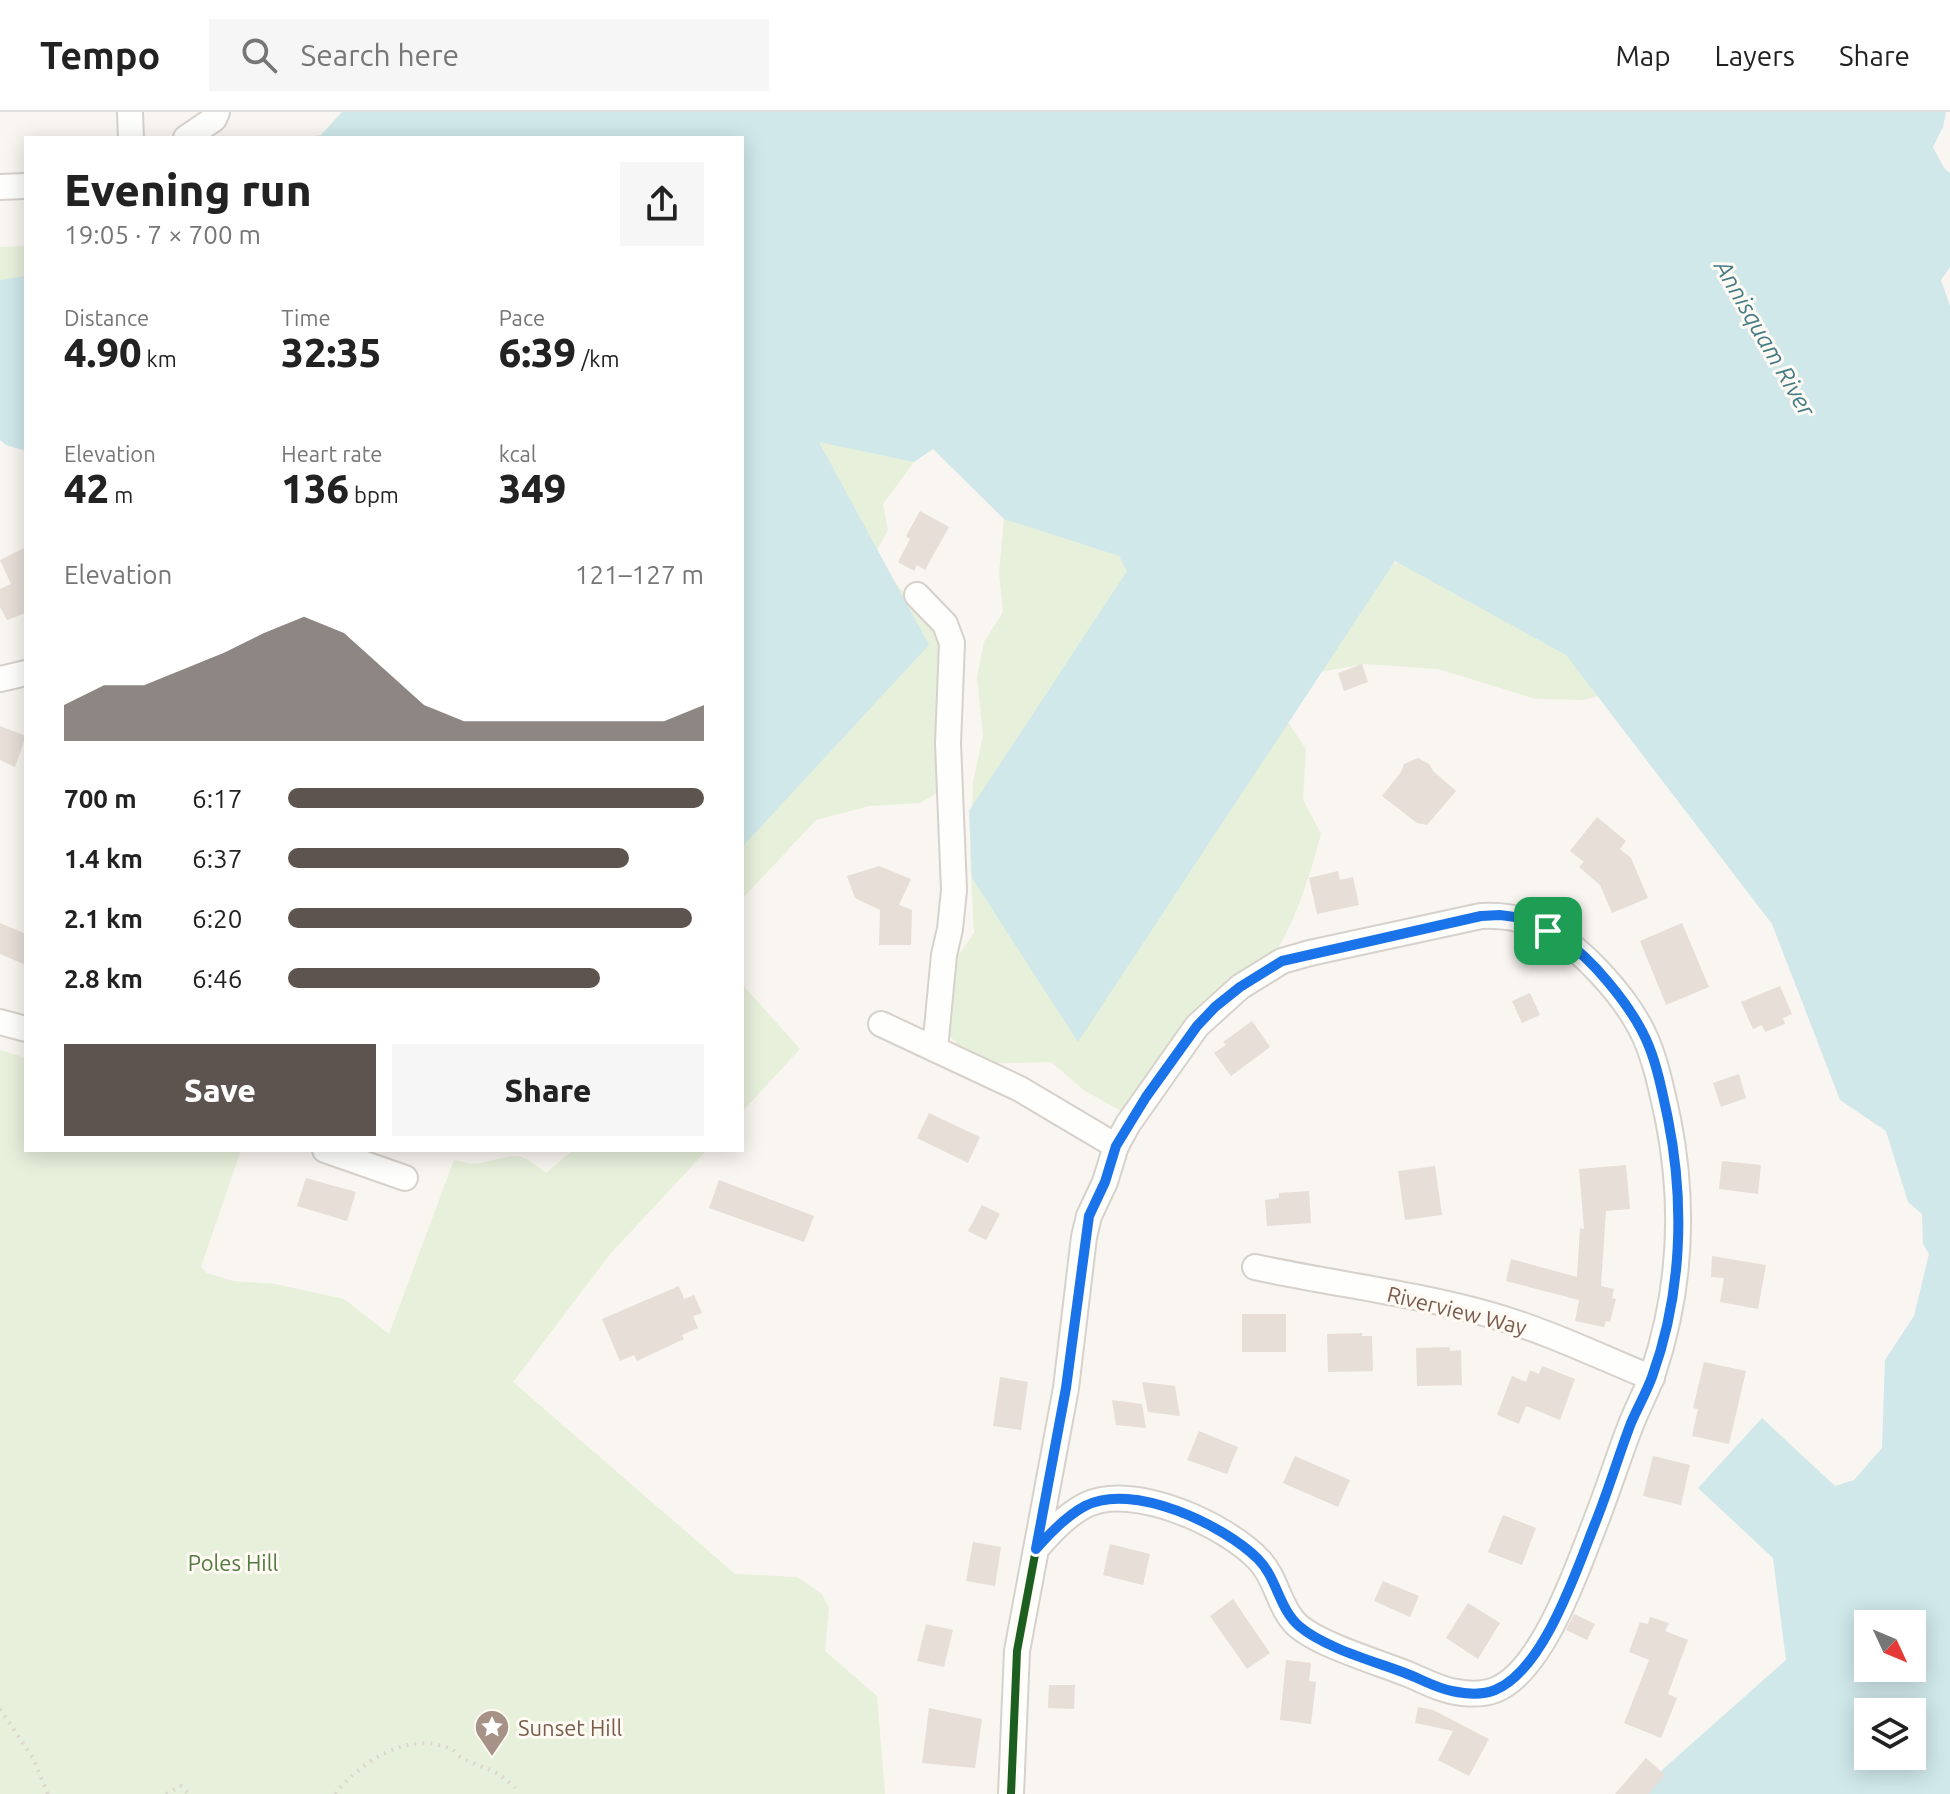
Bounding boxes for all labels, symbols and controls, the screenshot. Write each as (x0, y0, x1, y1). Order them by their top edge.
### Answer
search box (209, 19, 769, 91)
icon: search (237, 33, 281, 77)
text: Tempo (40, 34, 161, 76)
text: Search here (301, 38, 459, 72)
text: Map (1615, 40, 1671, 71)
text: Layers (1715, 40, 1795, 71)
text: Share (1839, 40, 1910, 71)
button: share (620, 162, 704, 246)
text: Evening run (64, 165, 312, 214)
text: 19:05 · 7 × 700 m (64, 220, 261, 249)
water label: Annisquam River (1709, 254, 1821, 422)
text: Distance (64, 305, 149, 330)
text: Time (281, 305, 331, 330)
text: Pace (499, 305, 545, 330)
text: 4.90 (64, 330, 142, 375)
text: 32:35 (281, 330, 381, 375)
text: 6:39 (499, 330, 576, 375)
text: km (142, 346, 177, 371)
text: /km (576, 346, 619, 371)
text: Elevation (64, 441, 156, 466)
text: Heart rate (281, 441, 383, 466)
text: kcal (499, 441, 537, 466)
text: 42 (64, 466, 109, 511)
text: 136 (281, 466, 349, 511)
text: 349 (499, 466, 566, 511)
text: m (109, 482, 133, 507)
text: bpm (349, 482, 399, 507)
text: Elevation (64, 560, 172, 589)
text: 121–127 m (575, 560, 704, 589)
text: 700 m (64, 784, 137, 813)
text: 6:17 (192, 784, 242, 813)
text: 1.4 km (64, 844, 143, 873)
text: 6:37 (192, 844, 242, 873)
pin (1514, 897, 1582, 965)
text: 2.1 km (64, 904, 143, 933)
text: 6:20 (192, 904, 242, 933)
icon: arrive (1526, 909, 1570, 953)
text: 2.8 km (64, 964, 143, 993)
text: 6:46 (192, 964, 242, 993)
button: Save (64, 1044, 376, 1136)
button: Share (392, 1044, 704, 1136)
street label: Riverview Way (1385, 1281, 1530, 1340)
park label: Poles Hill (188, 1550, 278, 1575)
north arrow (1854, 1610, 1926, 1682)
map controls (1854, 1610, 1926, 1770)
button: layers (1854, 1698, 1926, 1770)
place icon: Sunset Hill (473, 1708, 511, 1758)
place label: Sunset Hill (518, 1715, 622, 1740)

